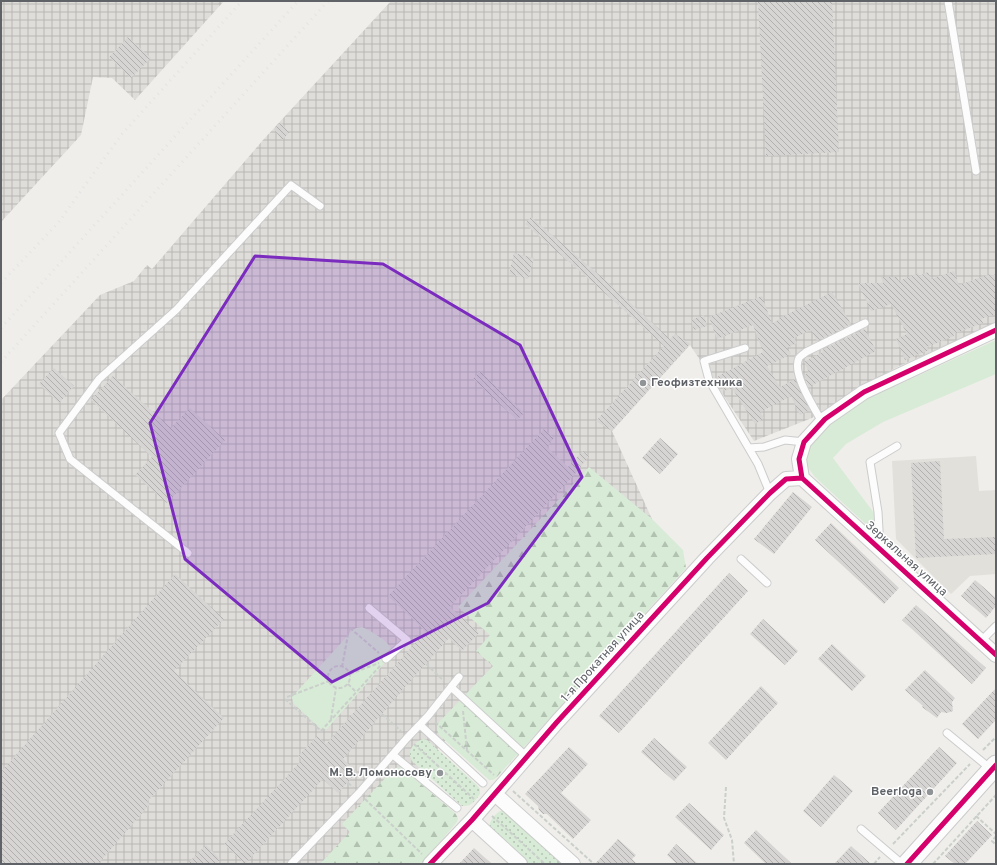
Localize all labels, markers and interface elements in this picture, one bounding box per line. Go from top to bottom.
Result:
place label: Геофизтехника [651,375,743,391]
marker: Геофизтехника [638,378,648,388]
street label: Зеркальная улица [861,518,951,600]
street label: 1-я Прокатная улица [558,608,648,706]
place label: М. В. Ломоносову [329,765,432,781]
marker: М. В. Ломоносову [435,768,445,778]
place label: Beerloga [871,784,922,800]
marker: Beerloga [925,787,935,797]

